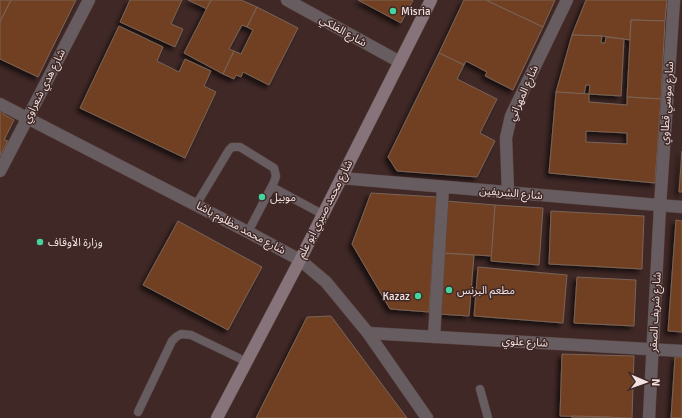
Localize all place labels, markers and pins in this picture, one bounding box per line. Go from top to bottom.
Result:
place label: Misria [401,5,431,18]
marker: Misria [388,6,398,16]
place label: موبيل [270,191,296,204]
marker: موبيل [257,192,267,202]
place label: وزارة الأوقاف [48,236,103,249]
marker: وزارة الأوقاف [35,237,45,247]
place label: مطعم البرنس [457,284,515,299]
marker: مطعم البرنس [444,285,454,295]
place label: Kazaz [382,290,410,303]
marker: Kazaz [413,291,423,301]

